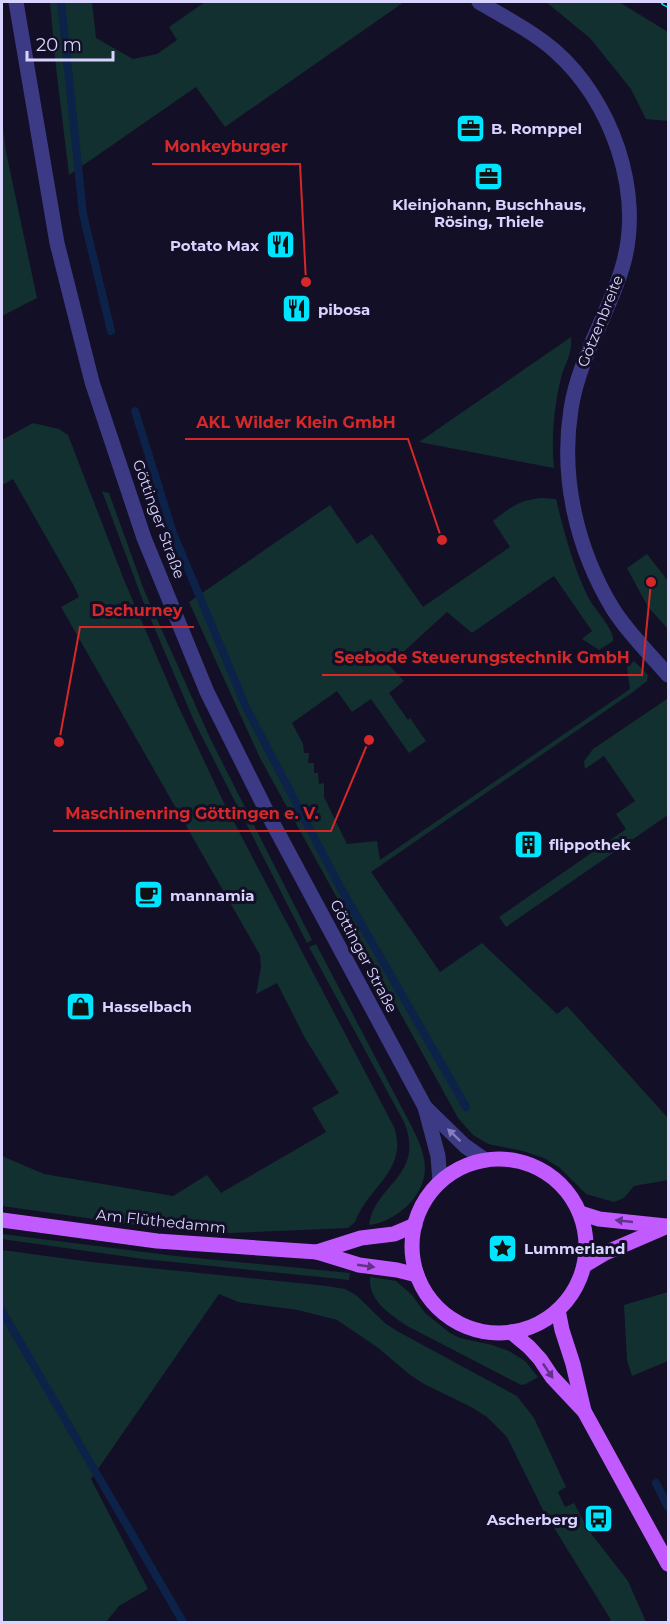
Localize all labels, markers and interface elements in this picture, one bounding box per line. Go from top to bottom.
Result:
scale bar [27,24,112,62]
text: 20 m [36,34,82,56]
office icon: B. Romppel [454,112,486,144]
place label: B. Romppel [491,119,582,138]
callout: Monkeyburger [152,130,300,164]
text: Monkeyburger [164,137,288,156]
office icon: Kleinjohann, Buschhaus, Rösing, Thiele [473,161,505,193]
place label: Kleinjohann, Buschhaus, Rösing, Thiele [392,195,586,231]
restaurant icon: Potato Max [264,229,296,261]
place label: Potato Max [170,236,259,255]
street label: Götzenbreite [573,272,627,370]
restaurant icon: pibosa [281,293,313,325]
place label: pibosa [318,300,370,319]
callout: AKL Wilder Klein GmbH [185,405,408,439]
text: AKL Wilder Klein GmbH [195,413,396,432]
street label: Göttinger Straße [129,457,189,581]
callout: Dschurney [80,593,194,627]
text: Dschurney [92,601,183,620]
callout: Seebode Steuerungstechnik GmbH [322,641,642,675]
text: Seebode Steuerungstechnik GmbH [334,648,630,667]
callout: Maschinenring Göttingen e. V. [53,797,331,831]
text: Maschinenring Göttingen e. V. [65,804,319,823]
building icon: flippothek [512,828,544,860]
place label: flippothek [549,835,631,854]
cafe icon: mannamia [133,879,165,911]
place label: mannamia [170,886,254,905]
street label: Göttinger Straße [326,896,402,1016]
shop icon: Hasselbach [65,990,97,1022]
place label: Hasselbach [102,997,192,1016]
one-way arrow [446,1128,461,1142]
street label: Am Flüthedamm [95,1205,227,1237]
one-way arrow [614,1217,633,1226]
place icon: Lummerland [487,1232,519,1264]
place label: Lummerland [524,1239,625,1258]
one-way arrow [357,1261,376,1270]
one-way arrow [542,1362,554,1378]
bus stop icon: Ascherberg [583,1503,615,1535]
place label: Ascherberg [486,1510,578,1529]

